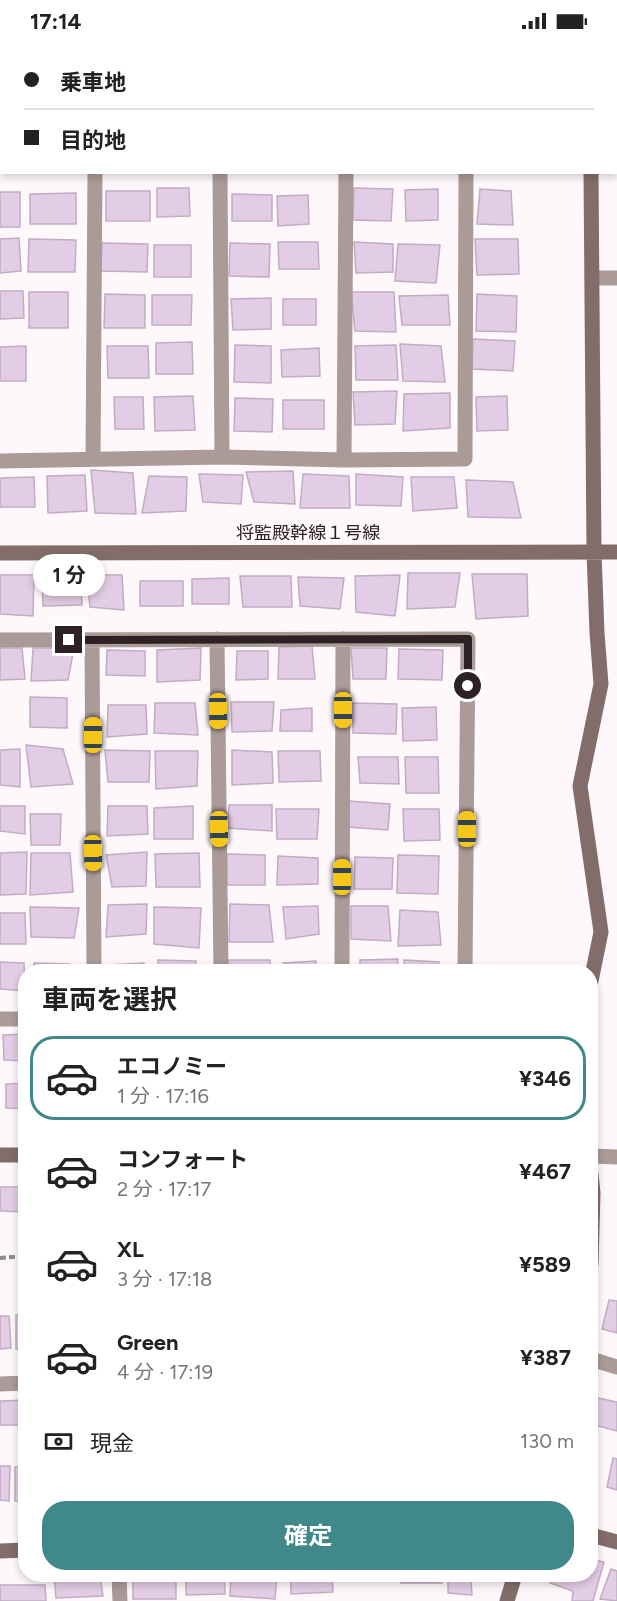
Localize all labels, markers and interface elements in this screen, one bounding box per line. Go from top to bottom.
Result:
text: 17:14 [30,8,81,35]
text: 乗車地 [60,69,126,96]
text: 目的地 [60,127,126,154]
street label: 将監殿幹線１号線 [236,522,380,544]
callout: 1 分 [33,553,105,595]
text: 1 分 [52,563,86,587]
route end [55,626,82,653]
route start [454,672,481,699]
car [334,692,352,728]
car [209,693,227,729]
car [84,717,102,753]
car [210,811,228,847]
car [458,811,476,847]
car [84,835,102,871]
car [333,859,351,895]
text: 車両を選択 [42,983,177,1016]
icon: car [45,1051,99,1105]
text: エコノミー [117,1053,227,1080]
text: ¥346 [519,1065,571,1092]
text: 1 分 · 17:16 [117,1084,209,1108]
icon: car [45,1144,99,1198]
text: コンフォート [117,1146,248,1173]
text: ¥467 [519,1158,571,1185]
text: 2 分 · 17:17 [117,1177,211,1201]
text: XL [117,1236,144,1263]
icon: car [45,1237,99,1291]
text: ¥589 [519,1251,571,1278]
text: 3 分 · 17:18 [117,1267,212,1291]
text: Green [117,1329,179,1356]
icon: car [45,1330,99,1384]
text: ¥387 [520,1344,571,1371]
text: 4 分 · 17:19 [117,1360,213,1384]
icon: cash [42,1425,75,1458]
text: 130 m [520,1429,574,1453]
text: 現金 [90,1430,134,1457]
button: 確定 [42,1501,574,1570]

